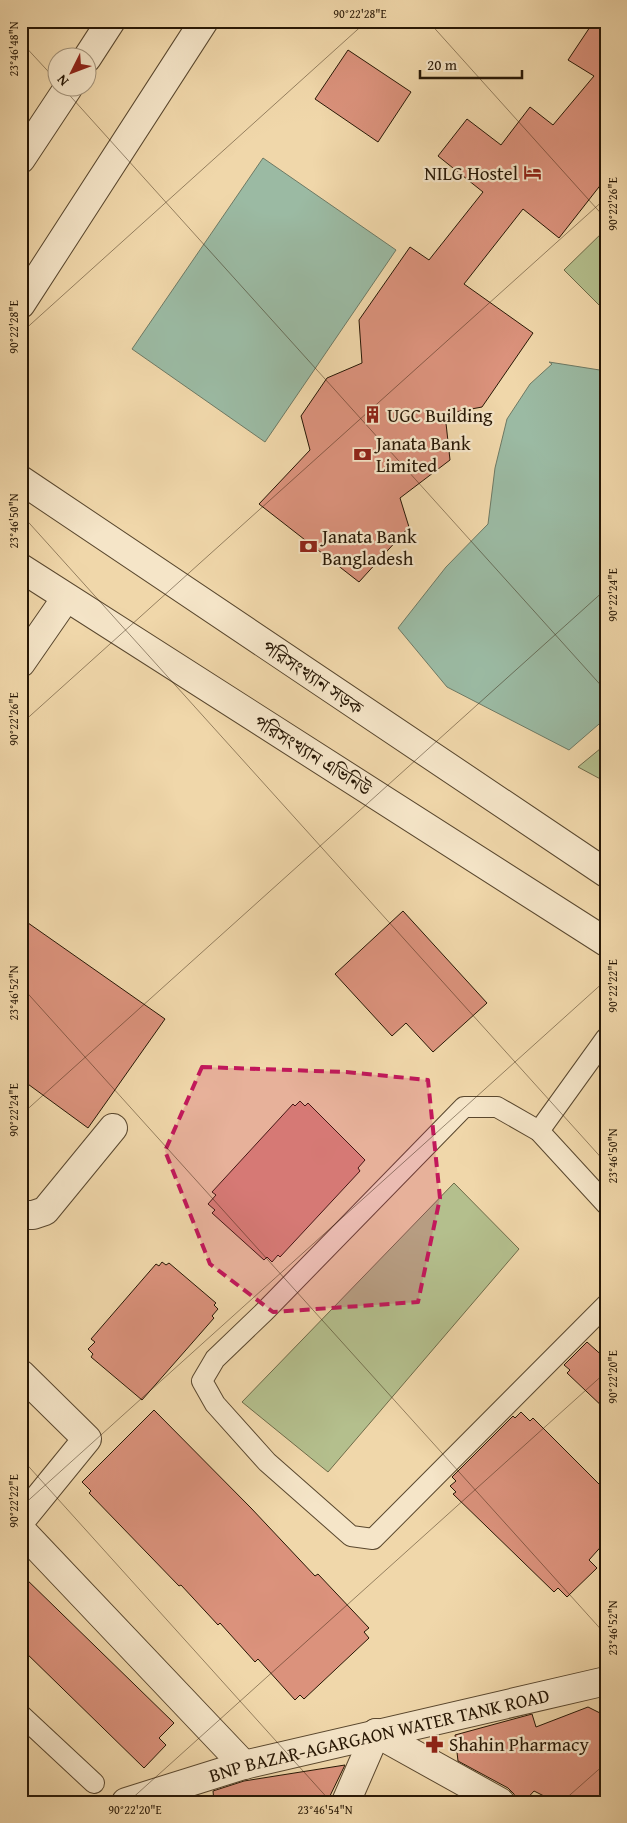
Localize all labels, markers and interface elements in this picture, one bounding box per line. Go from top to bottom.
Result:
text: 90°22'28"E [333,5,387,22]
text: 23°46'48"N [5,21,22,77]
north arrow [48,48,98,98]
scale bar [420,48,522,80]
text: 20 m [427,54,458,75]
text: N [51,70,73,91]
place label: NILG Hostel [424,159,518,187]
hotel icon: NILG Hostel [522,163,542,183]
text: 90°22'26"E [604,177,621,231]
text: 90°22'28"E [5,300,22,354]
place label: UGC Building [387,401,493,429]
building icon: UGC Building [363,405,383,425]
place label: Janata Bank Limited [374,429,471,479]
bank icon: Janata Bank Limited [352,444,372,464]
text: 23°46'50"N [5,493,22,549]
place label: Janata Bank Bangladesh [320,522,417,572]
bank icon: Janata Bank Bangladesh [298,537,318,557]
text: 90°22'24"E [604,568,621,622]
street label: পরিসংখ্যান সড়ক [257,633,370,722]
text: 90°22'26"E [5,692,22,746]
street label: পরিসংখ্যান এভিনিউ [249,708,378,803]
text: 90°22'22"E [604,959,621,1013]
text: 23°46'52"N [5,965,22,1021]
text: 90°22'24"E [5,1083,22,1137]
text: 23°46'50"N [604,1128,621,1184]
text: 90°22'20"E [604,1350,621,1404]
text: 90°22'22"E [5,1474,22,1528]
text: 23°46'52"N [604,1600,621,1656]
street label: BNP BAZAR-AGARGAON WATER TANK ROAD [205,1681,552,1789]
place label: Shahin Pharmacy [449,1730,589,1758]
pharmacy icon: Shahin Pharmacy [425,1734,445,1754]
text: 90°22'20"E [108,1801,162,1818]
text: 23°46'54"N [297,1801,353,1818]

